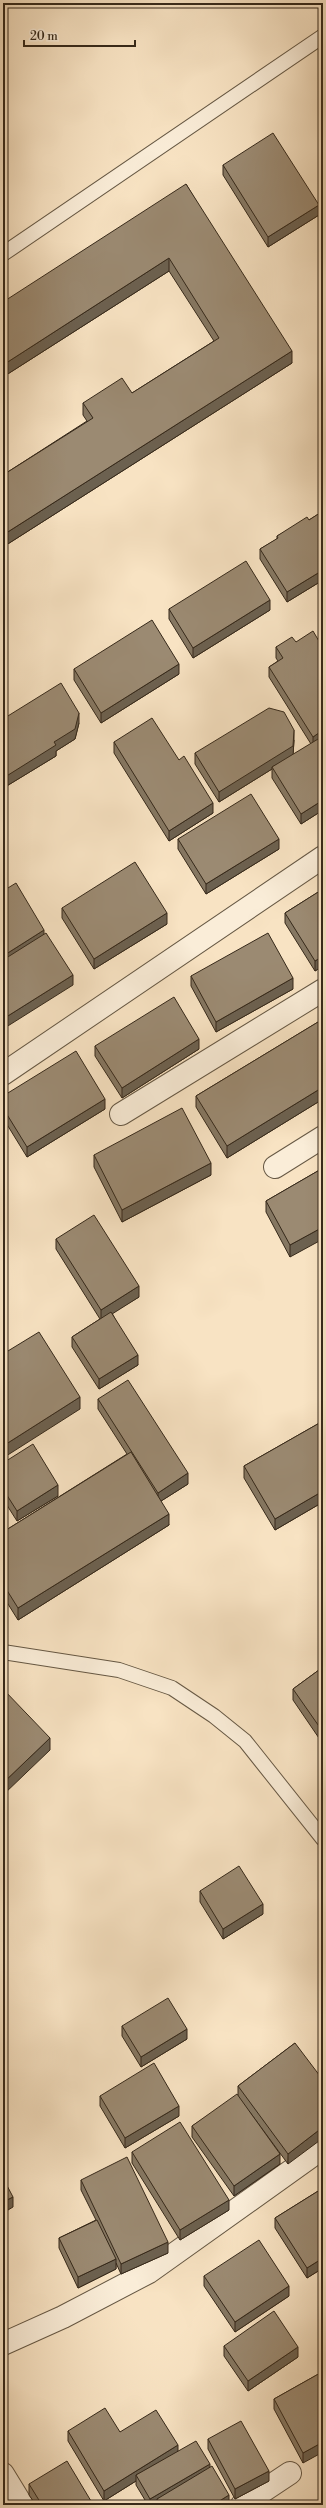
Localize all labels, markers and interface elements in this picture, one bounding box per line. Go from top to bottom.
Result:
scale bar [24,22,135,48]
text: 20 m [30,29,58,44]

